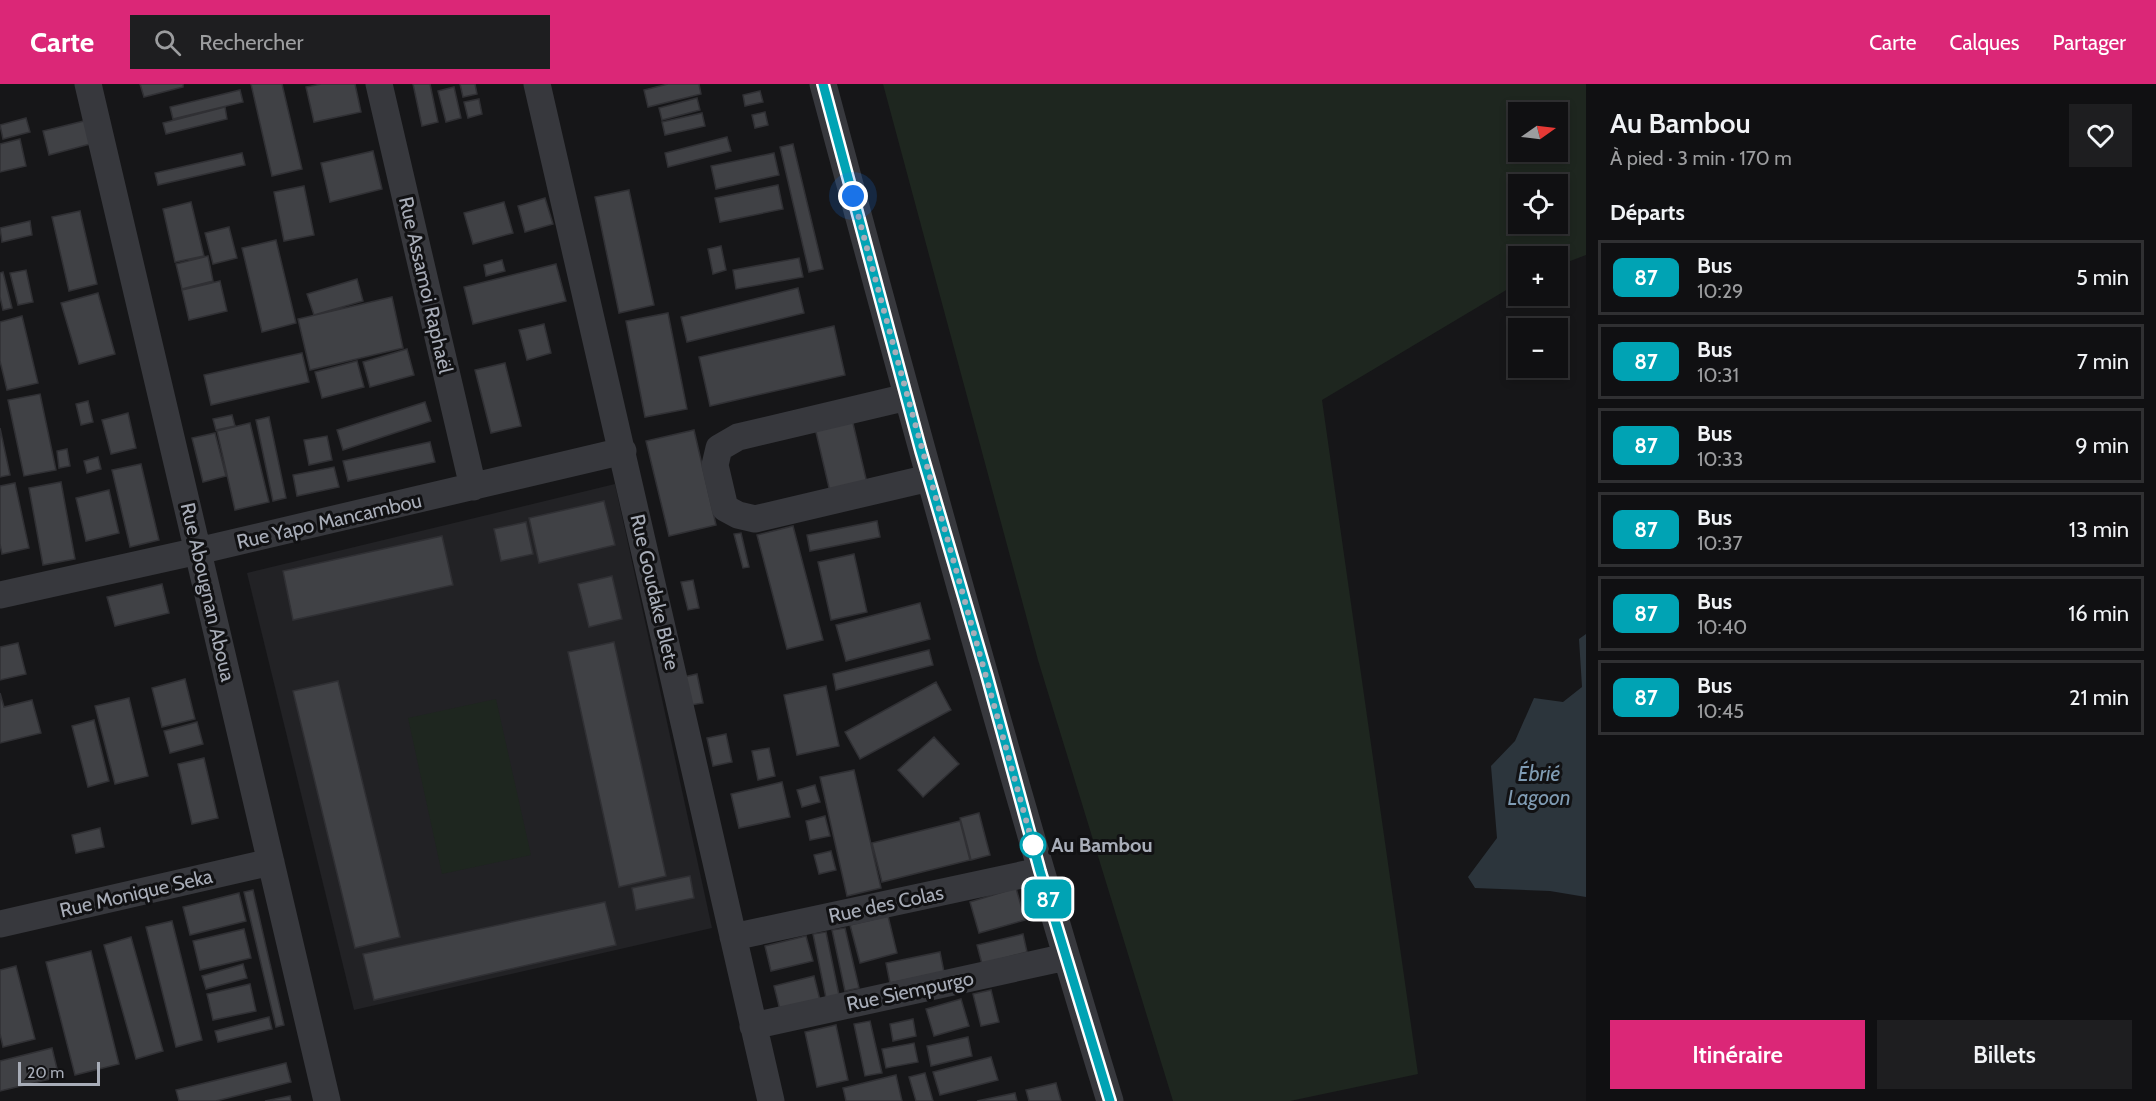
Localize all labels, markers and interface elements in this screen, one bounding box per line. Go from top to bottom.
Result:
search box [130,15,550,69]
text: Carte [30,25,94,59]
icon: search [151,26,184,59]
text: Rechercher [199,29,303,56]
text: Carte [1869,30,1917,55]
text: Calques [1950,30,2020,55]
text: Partager [2053,30,2126,55]
north arrow [1508,102,1568,162]
map controls [1508,102,1568,378]
button: heart [2069,104,2132,167]
text: Au Bambou [1610,106,1751,140]
text: À pied · 3 min · 170 m [1610,146,1792,170]
button: locate [1508,174,1568,234]
your location [838,181,868,211]
street label: Rue Assamoi Raphaël [394,194,458,376]
text: Départs [1610,199,1685,226]
button: + [1508,246,1568,306]
text: Bus [1697,252,1732,279]
text: 5 min [2076,264,2129,291]
text: 87 [1634,265,1658,290]
text: 10:29 [1697,279,1743,303]
button: − [1508,318,1568,378]
text: Bus [1697,336,1732,363]
text: 7 min [2077,348,2129,375]
text: 87 [1634,349,1658,374]
text: 10:31 [1697,363,1739,387]
text: Bus [1697,420,1732,447]
text: 9 min [2075,432,2129,459]
text: 87 [1634,433,1658,458]
text: 10:33 [1697,447,1743,471]
street label: Rue Yapo Mancambou [234,488,424,554]
street label: Rue Abougnan Aboua [176,500,240,684]
text: Bus [1697,504,1732,531]
street label: Rue Goudake Blete [625,512,685,672]
text: 13 min [2069,516,2129,543]
text: 87 [1634,517,1658,542]
text: 10:37 [1697,531,1743,555]
text: Bus [1697,588,1732,615]
text: 16 min [2068,600,2129,627]
text: 87 [1634,601,1658,626]
text: 10:40 [1697,615,1747,639]
text: Bus [1697,672,1732,699]
text: 21 min [2069,684,2129,711]
text: 87 [1634,685,1658,710]
text: 10:45 [1697,699,1744,723]
water label: Ébrié Lagoon [1507,760,1571,810]
marker: Au Bambou [1020,832,1046,858]
place label: Au Bambou [1051,833,1152,857]
street label: Rue Monique Seka [57,864,215,922]
street label: Rue des Colas [826,880,946,928]
line badge: 87 [1021,880,1075,918]
text: 87 [1036,887,1060,912]
street label: Rue Siempurgo [844,966,976,1016]
button: Itinéraire [1610,1020,1865,1089]
button: Billets [1877,1020,2132,1089]
scale bar [18,1059,100,1086]
text: 20 m [27,1063,64,1082]

